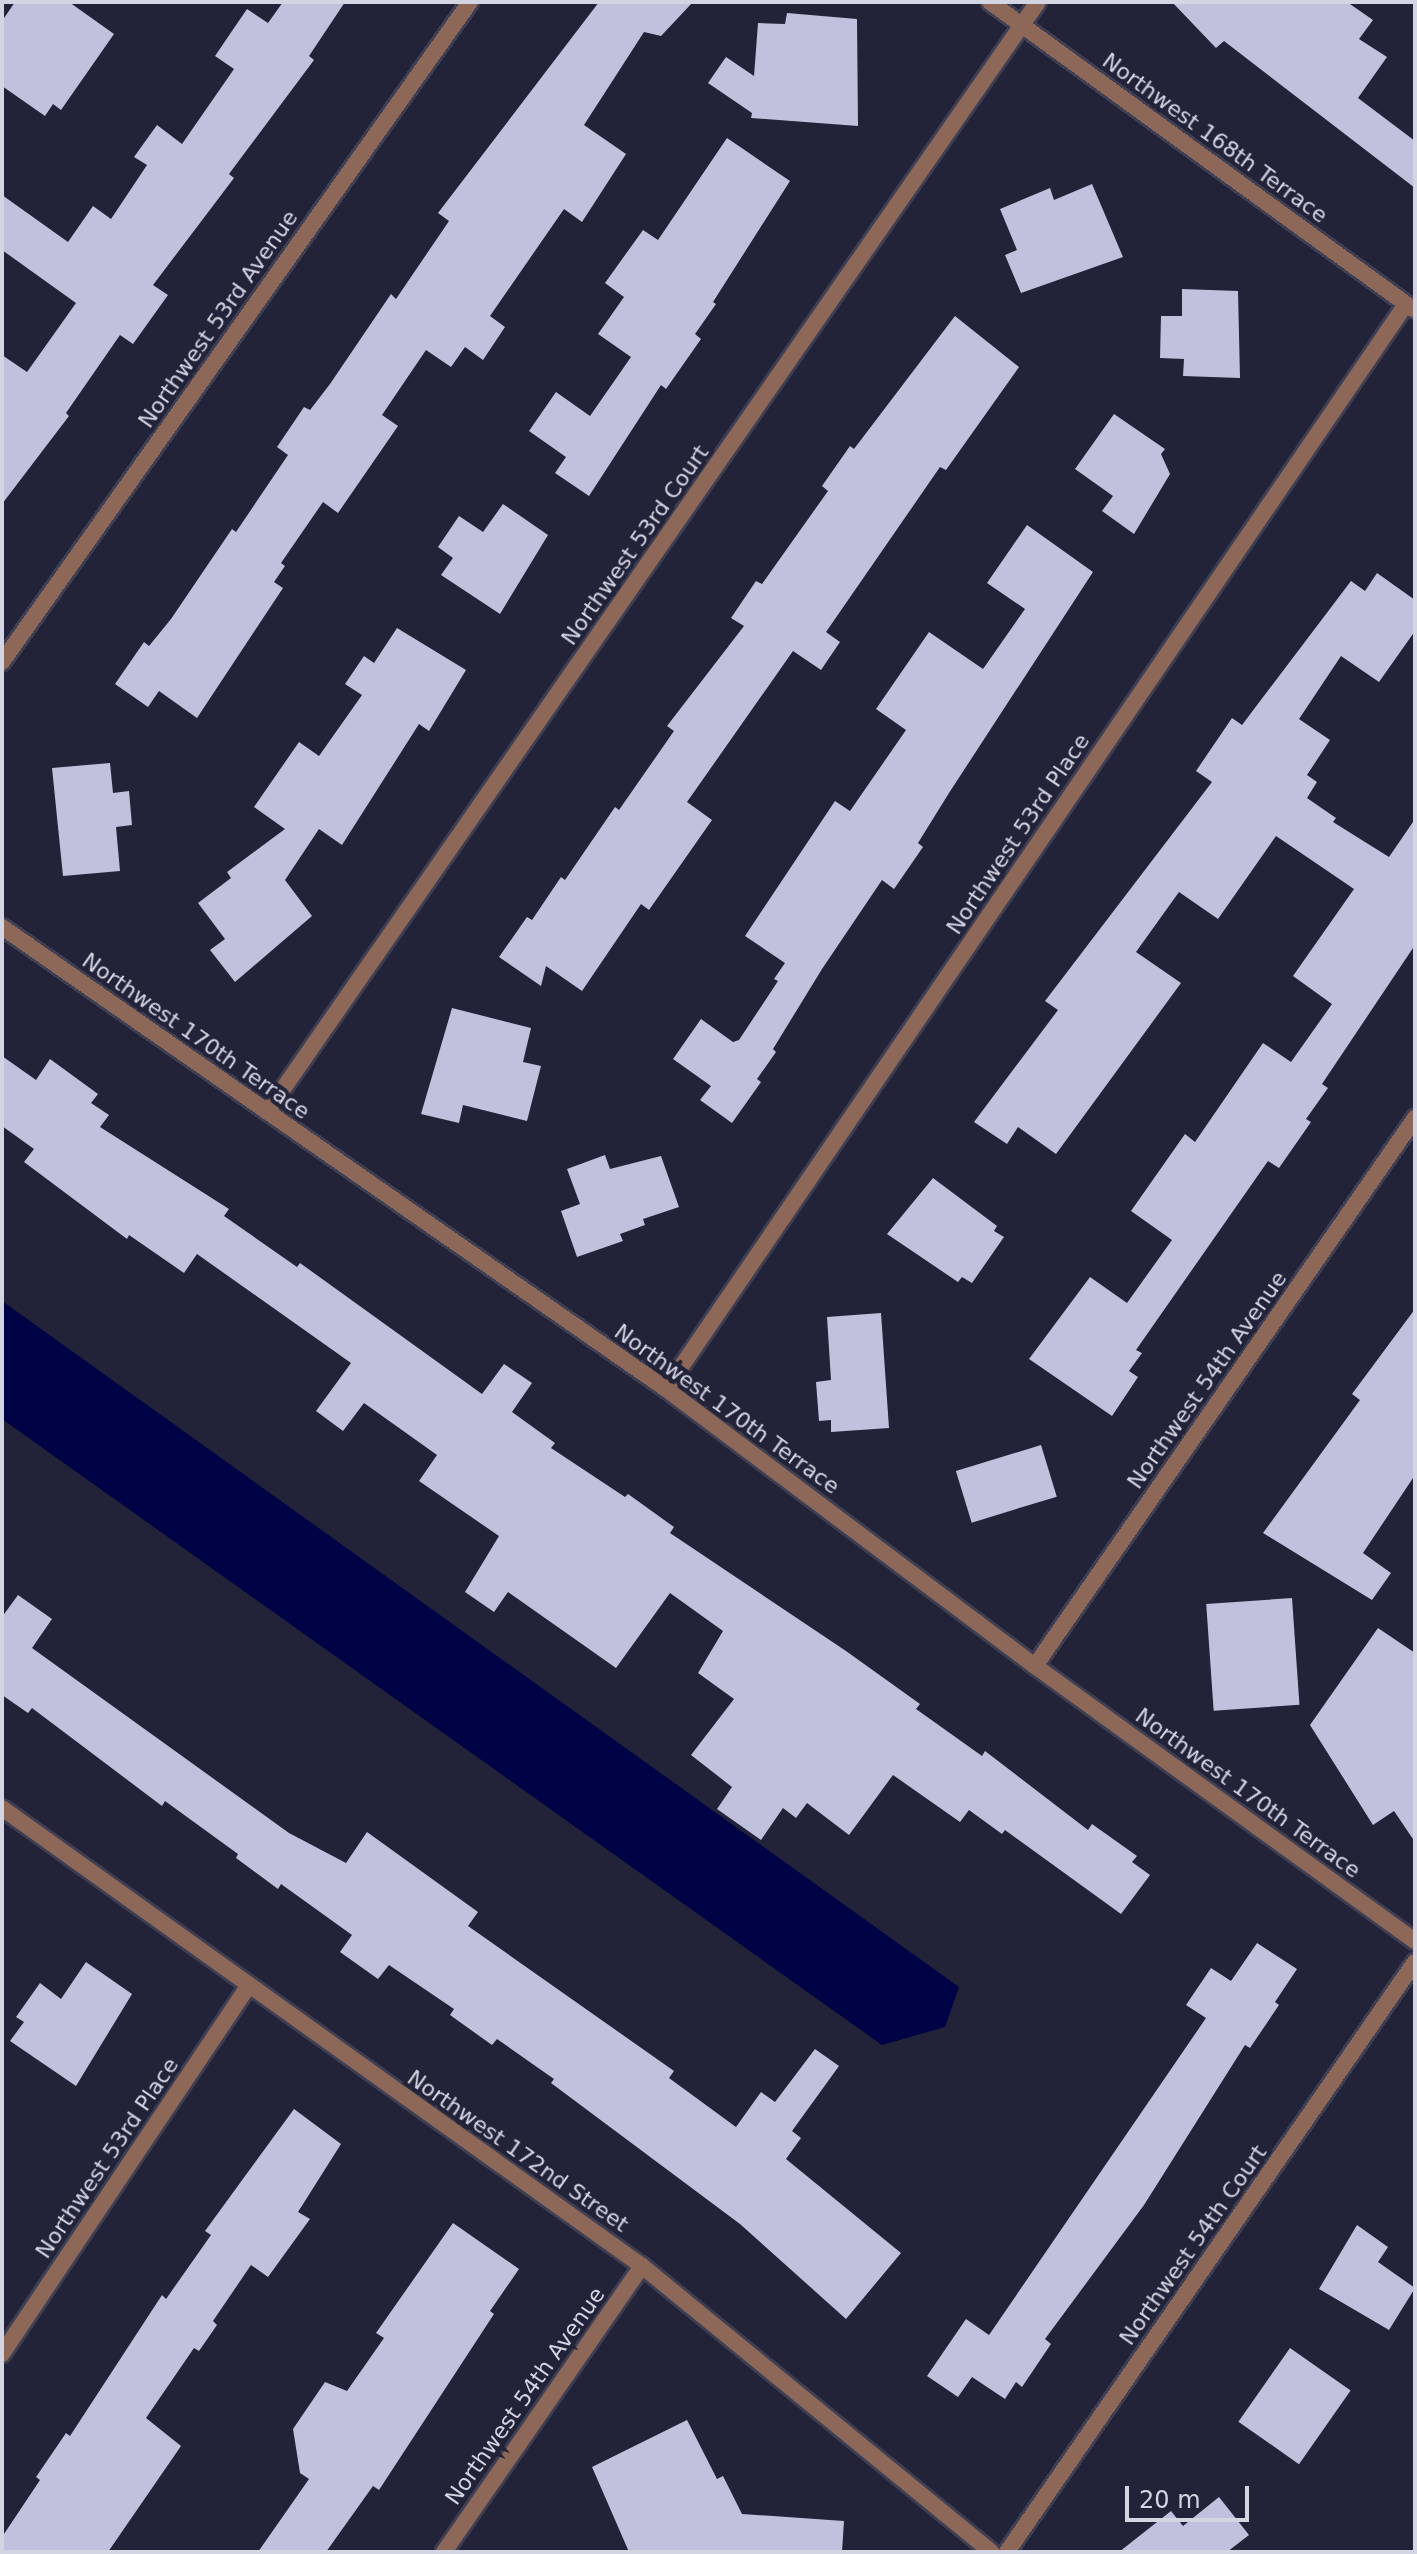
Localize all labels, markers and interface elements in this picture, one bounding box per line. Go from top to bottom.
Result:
street label: Northwest 168th Terrace [1097,47,1333,229]
street label: Northwest 53rd Avenue [133,205,303,433]
street label: Northwest 53rd Court [556,440,714,650]
street label: Northwest 53rd Place [941,729,1095,939]
street label: Northwest 170th Terrace [77,947,315,1125]
street label: Northwest 54th Avenue [1122,1266,1292,1494]
street label: Northwest 170th Terrace [609,1318,845,1500]
street label: Northwest 170th Terrace [1130,1702,1366,1884]
street label: Northwest 53rd Place [30,2053,184,2263]
street label: Northwest 172nd Street [402,2065,634,2237]
street label: Northwest 54th Court [1114,2140,1272,2350]
street label: Northwest 54th Avenue [440,2282,610,2510]
scale bar [1129,2470,1253,2520]
text: 20 m [1139,2486,1201,2514]

